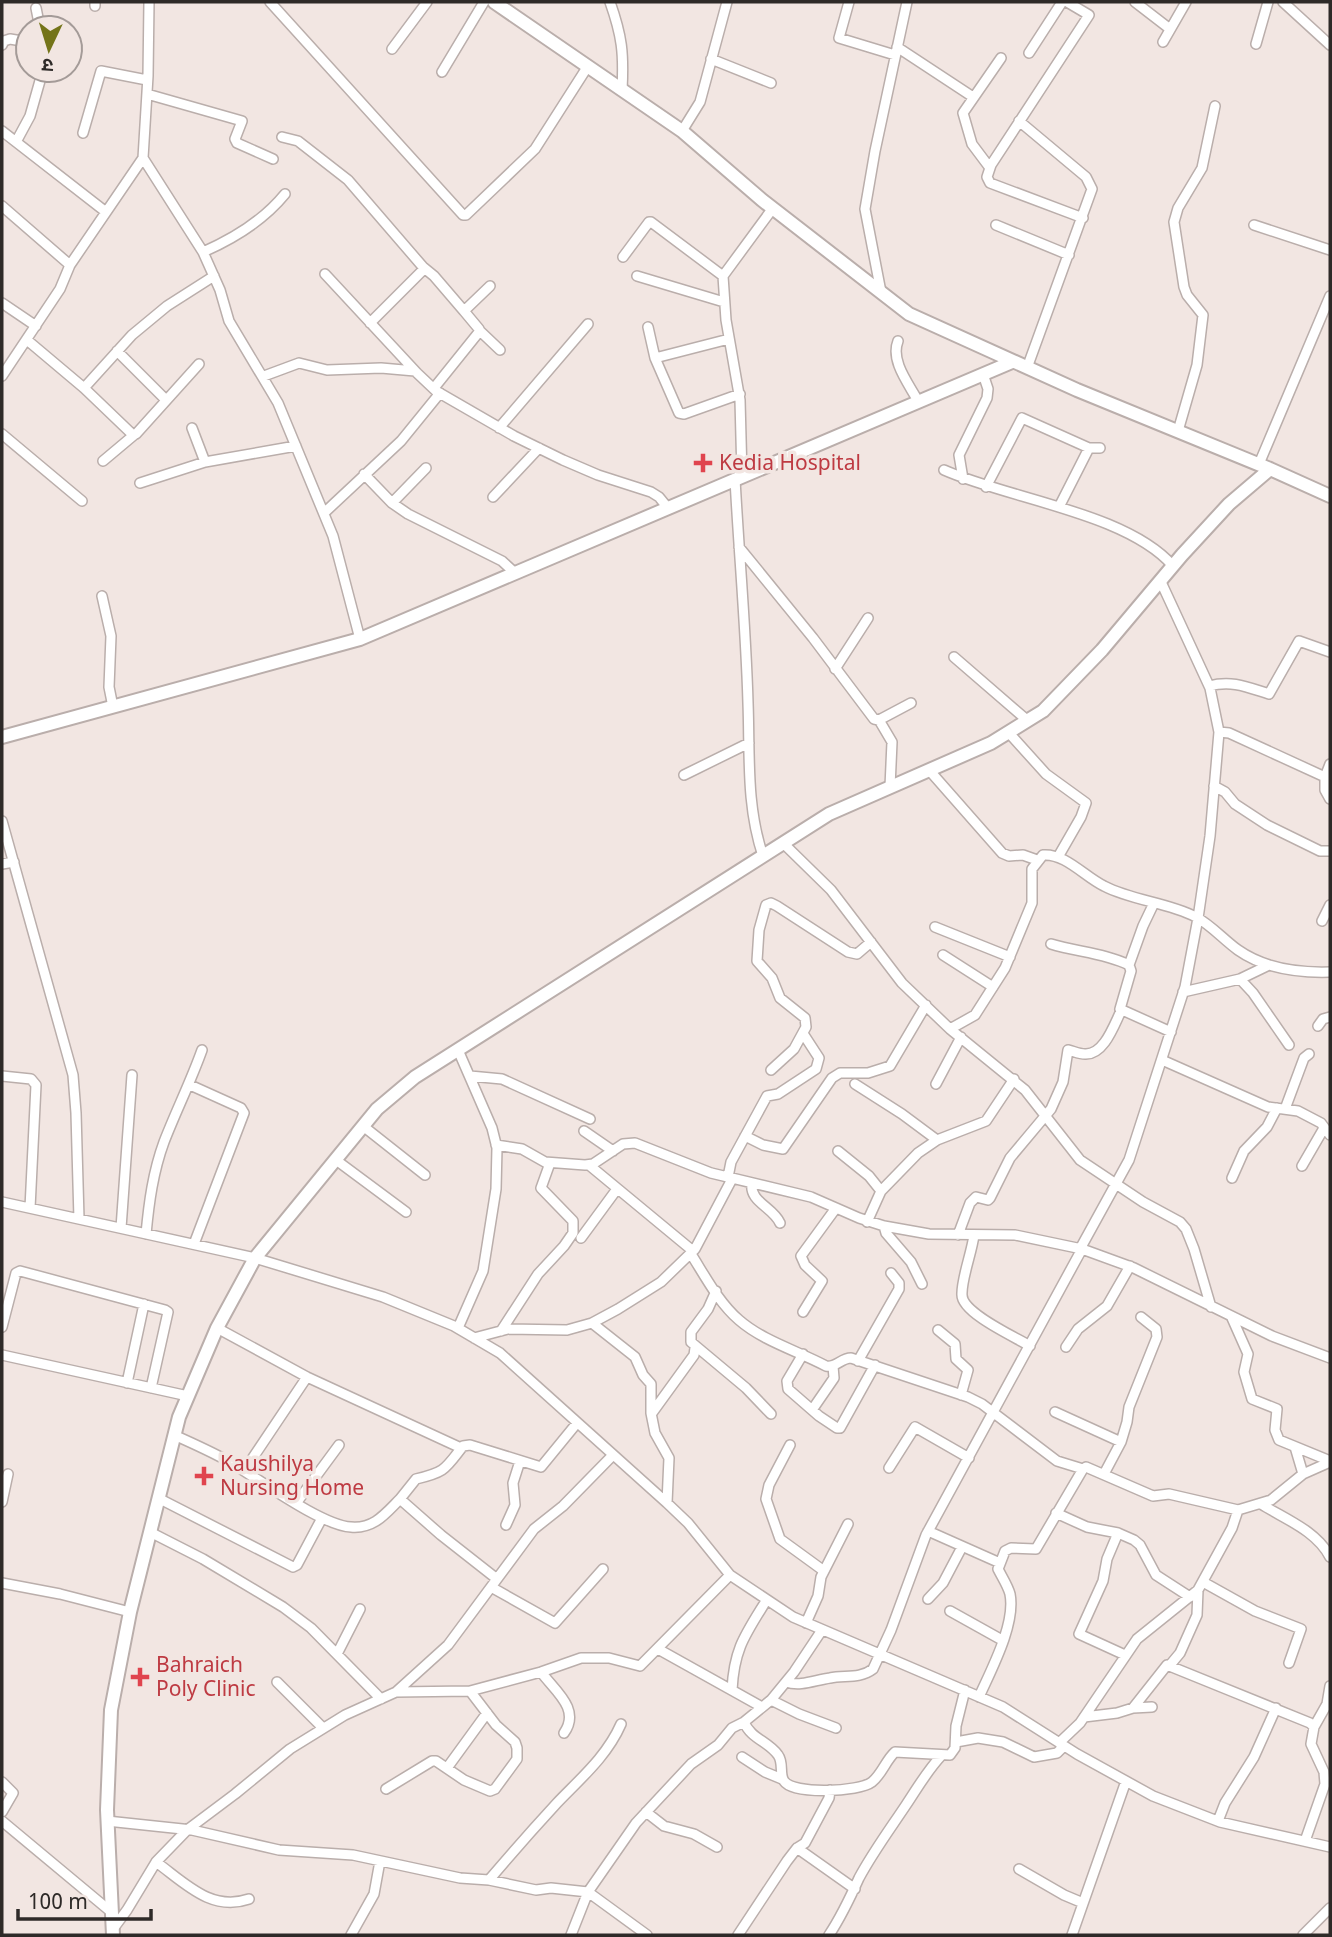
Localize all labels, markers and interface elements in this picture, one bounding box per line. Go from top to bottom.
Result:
north arrow [14,14,84,84]
text: उ [41,51,54,76]
place label: Kedia Hospital [719,451,861,479]
marker: Kedia Hospital [693,453,713,473]
place label: Kaushilya Nursing Home [220,1452,364,1504]
marker: Kaushilya Nursing Home [194,1466,214,1486]
place label: Bahraich Poly Clinic [156,1653,256,1705]
marker: Bahraich Poly Clinic [130,1667,150,1687]
scale bar [18,1878,150,1922]
text: 100 m [28,1890,88,1918]

